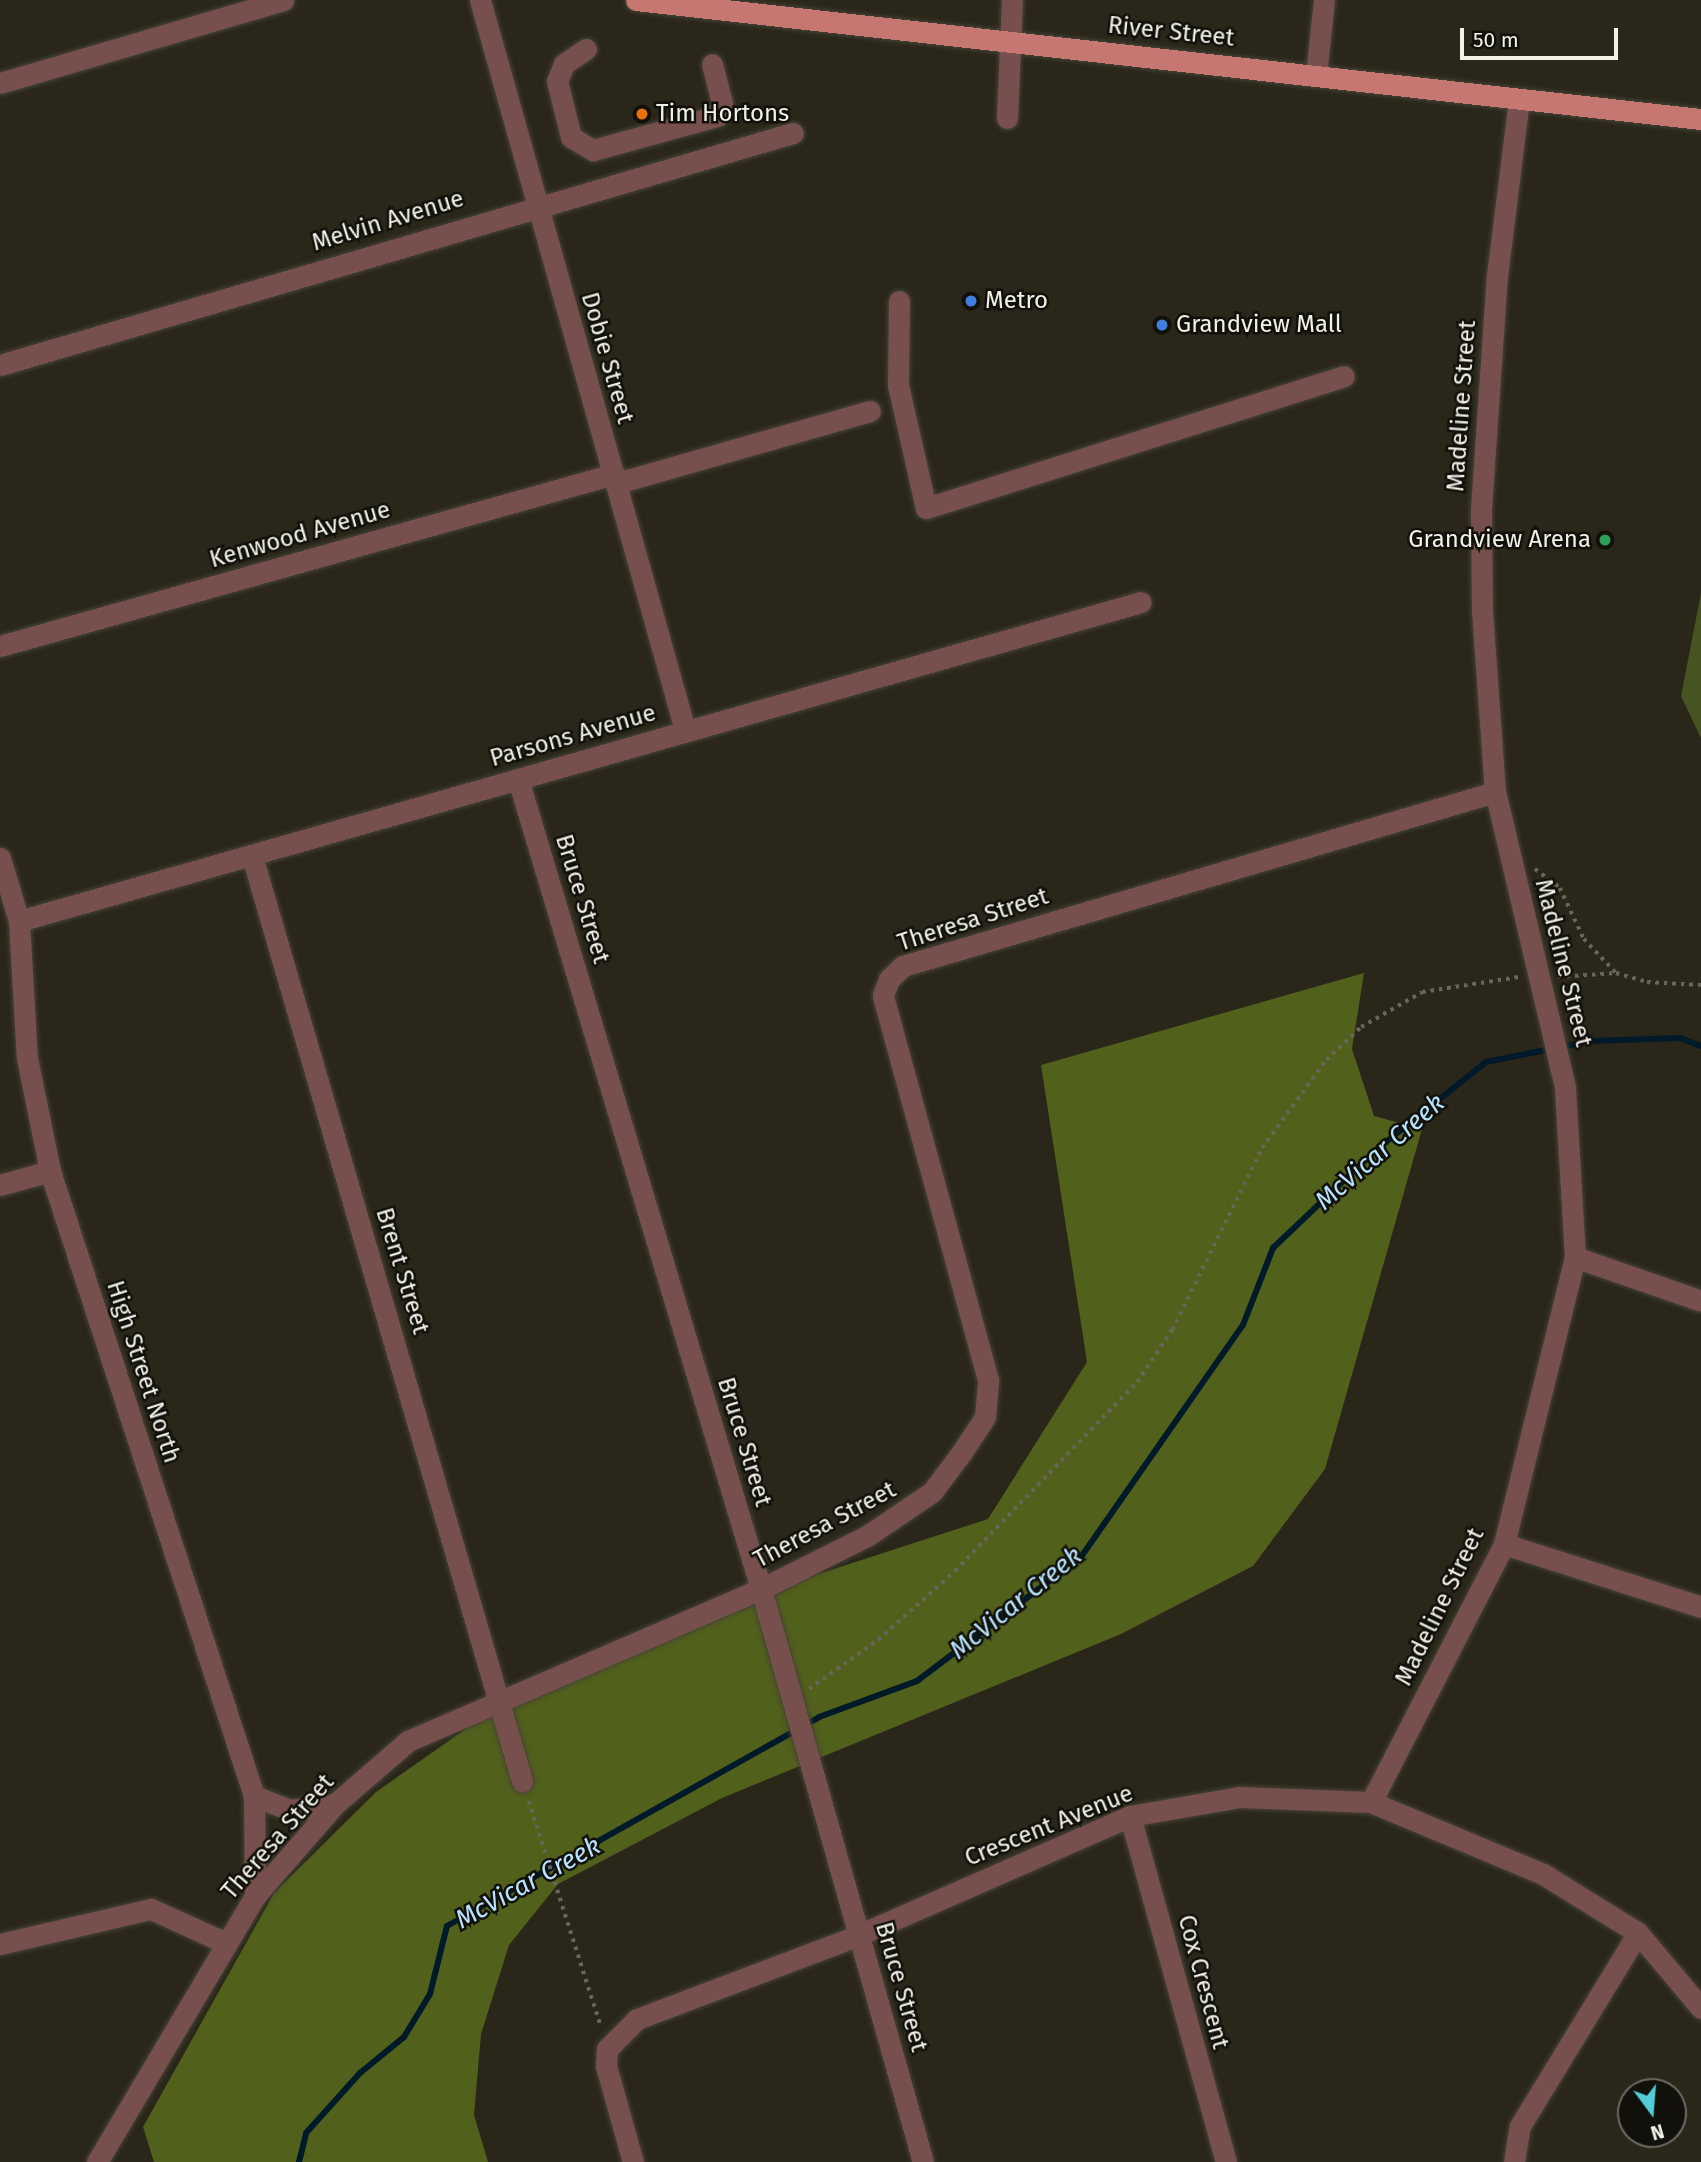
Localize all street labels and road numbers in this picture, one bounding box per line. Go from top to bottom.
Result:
street label: River Street [1106,11,1236,53]
street label: Melvin Avenue [309,184,467,258]
street label: Dobie Street [575,289,639,427]
street label: Madeline Street [1442,319,1482,493]
street label: Kenwood Avenue [206,495,394,575]
street label: Parsons Avenue [487,699,659,773]
street label: Bruce Street [549,831,615,967]
street label: Madeline Street [1528,876,1598,1050]
street label: Theresa Street [894,882,1052,958]
street label: Brent Street [369,1204,435,1338]
street label: High Street North [100,1277,186,1467]
street label: Bruce Street [711,1374,777,1510]
street label: Theresa Street [749,1476,901,1574]
street label: Madeline Street [1389,1524,1491,1690]
street label: Theresa Street [216,1768,340,1906]
street label: Crescent Avenue [961,1779,1137,1873]
street label: Cox Crescent [1171,1912,1235,2052]
street label: Bruce Street [869,1919,933,2055]

